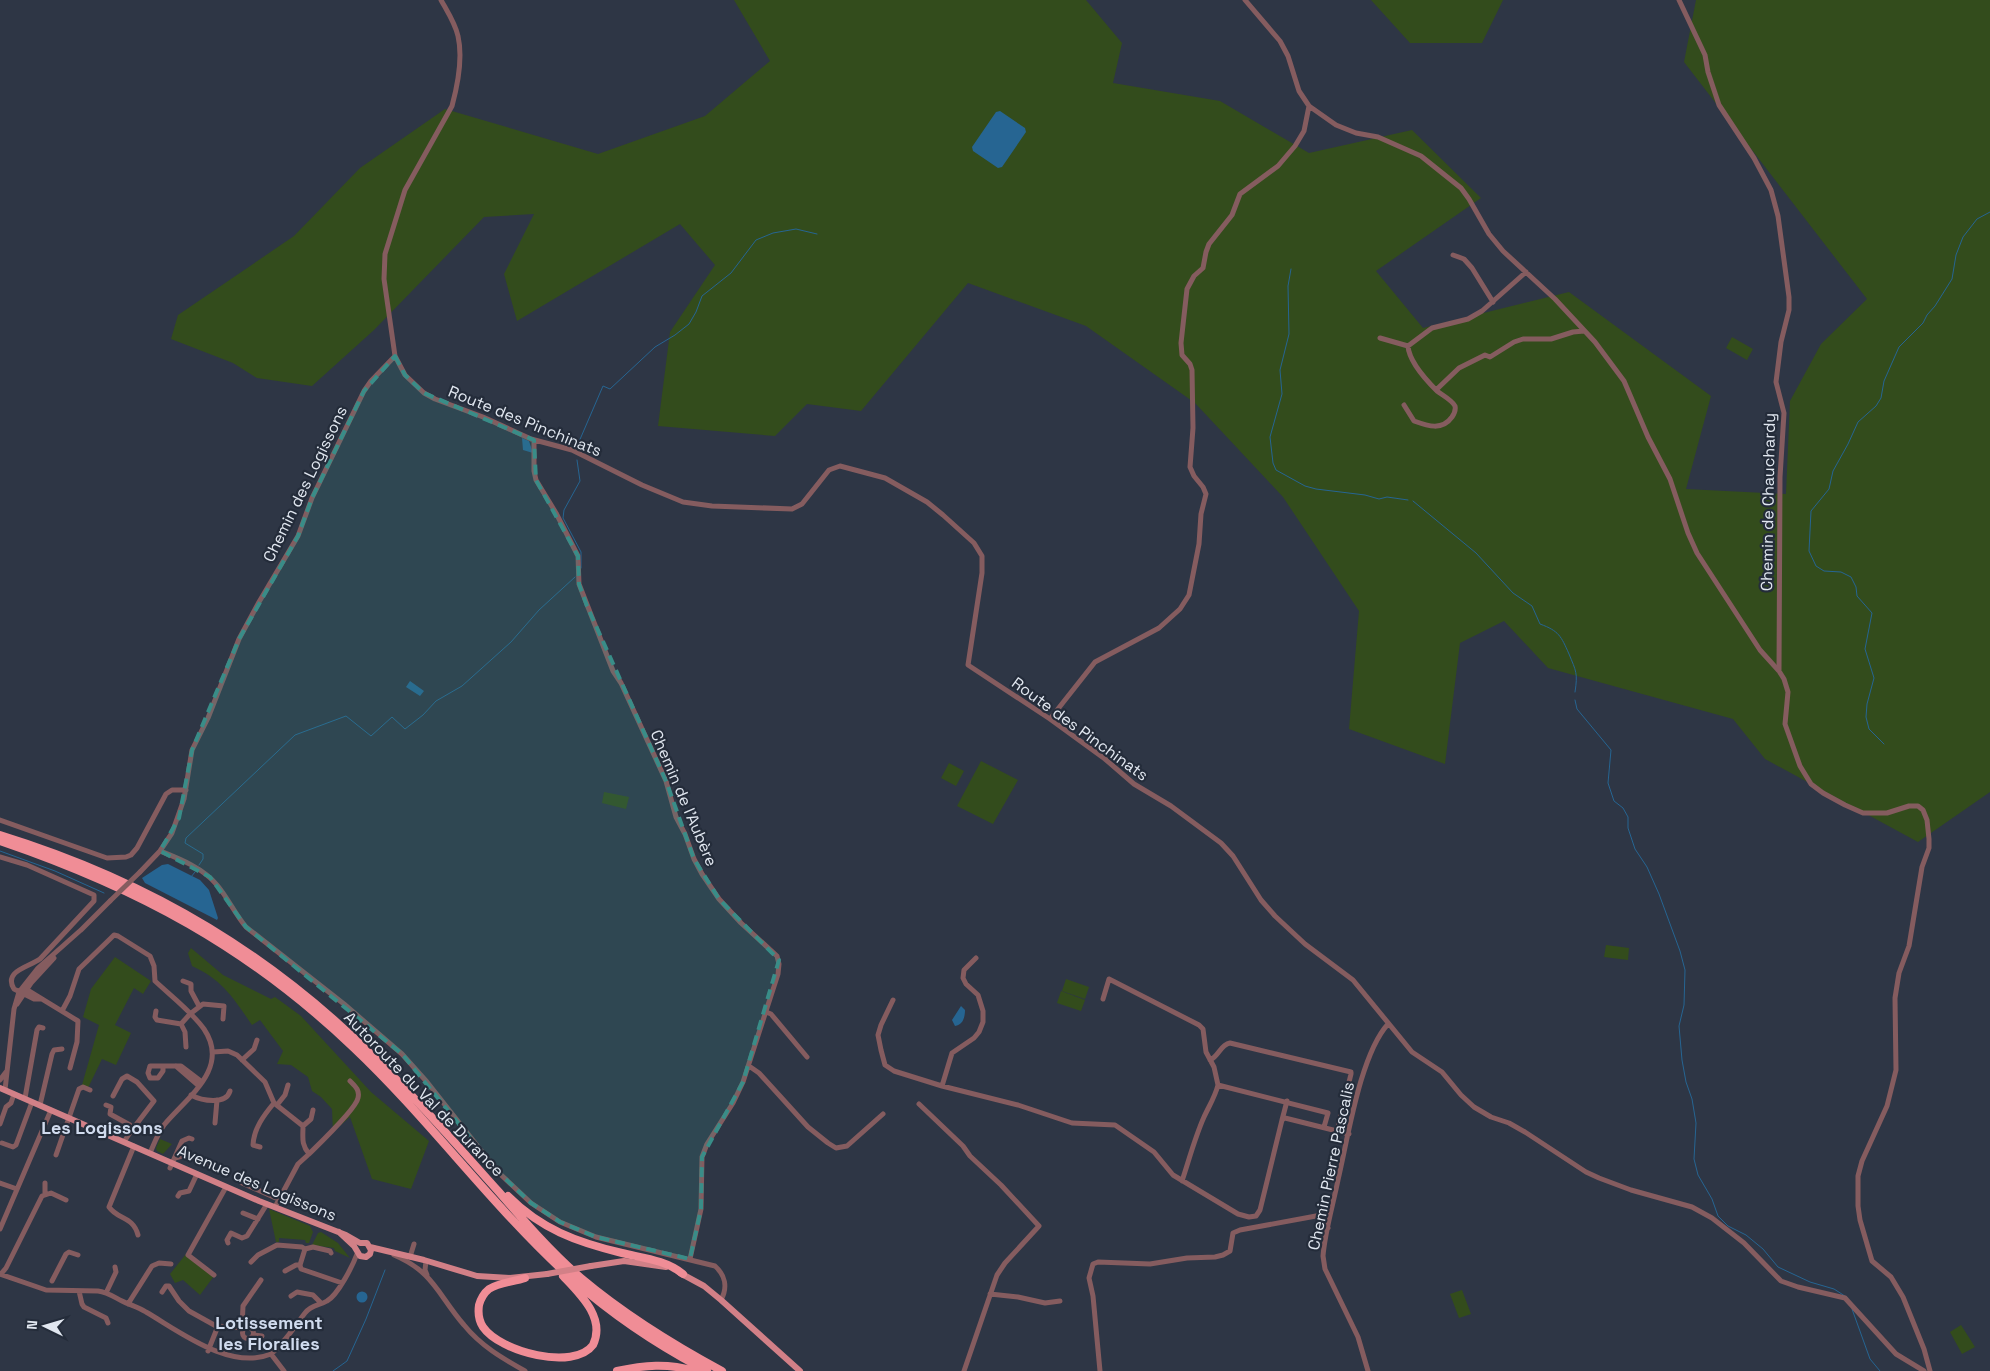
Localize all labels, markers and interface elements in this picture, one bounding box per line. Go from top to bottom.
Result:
street label: Route des Pinchinats [445,381,605,461]
street label: Chemin des Logissons [258,402,352,566]
street label: Chemin de Chauchardy [1756,413,1780,591]
street label: Route des Pinchinats [1008,672,1152,786]
street label: Chemin de l'Aubère [646,726,722,870]
street label: Autoroute du Val de Durance [339,1007,509,1181]
street label: Chemin Pierre Pascalis [1303,1080,1359,1252]
district label: Les Logissons [41,1116,163,1139]
street label: Avenue des Logissons [174,1140,340,1226]
north arrow [20,1301,70,1351]
district label: Lotissement les Floralies [215,1311,323,1355]
text: N [23,1319,41,1330]

